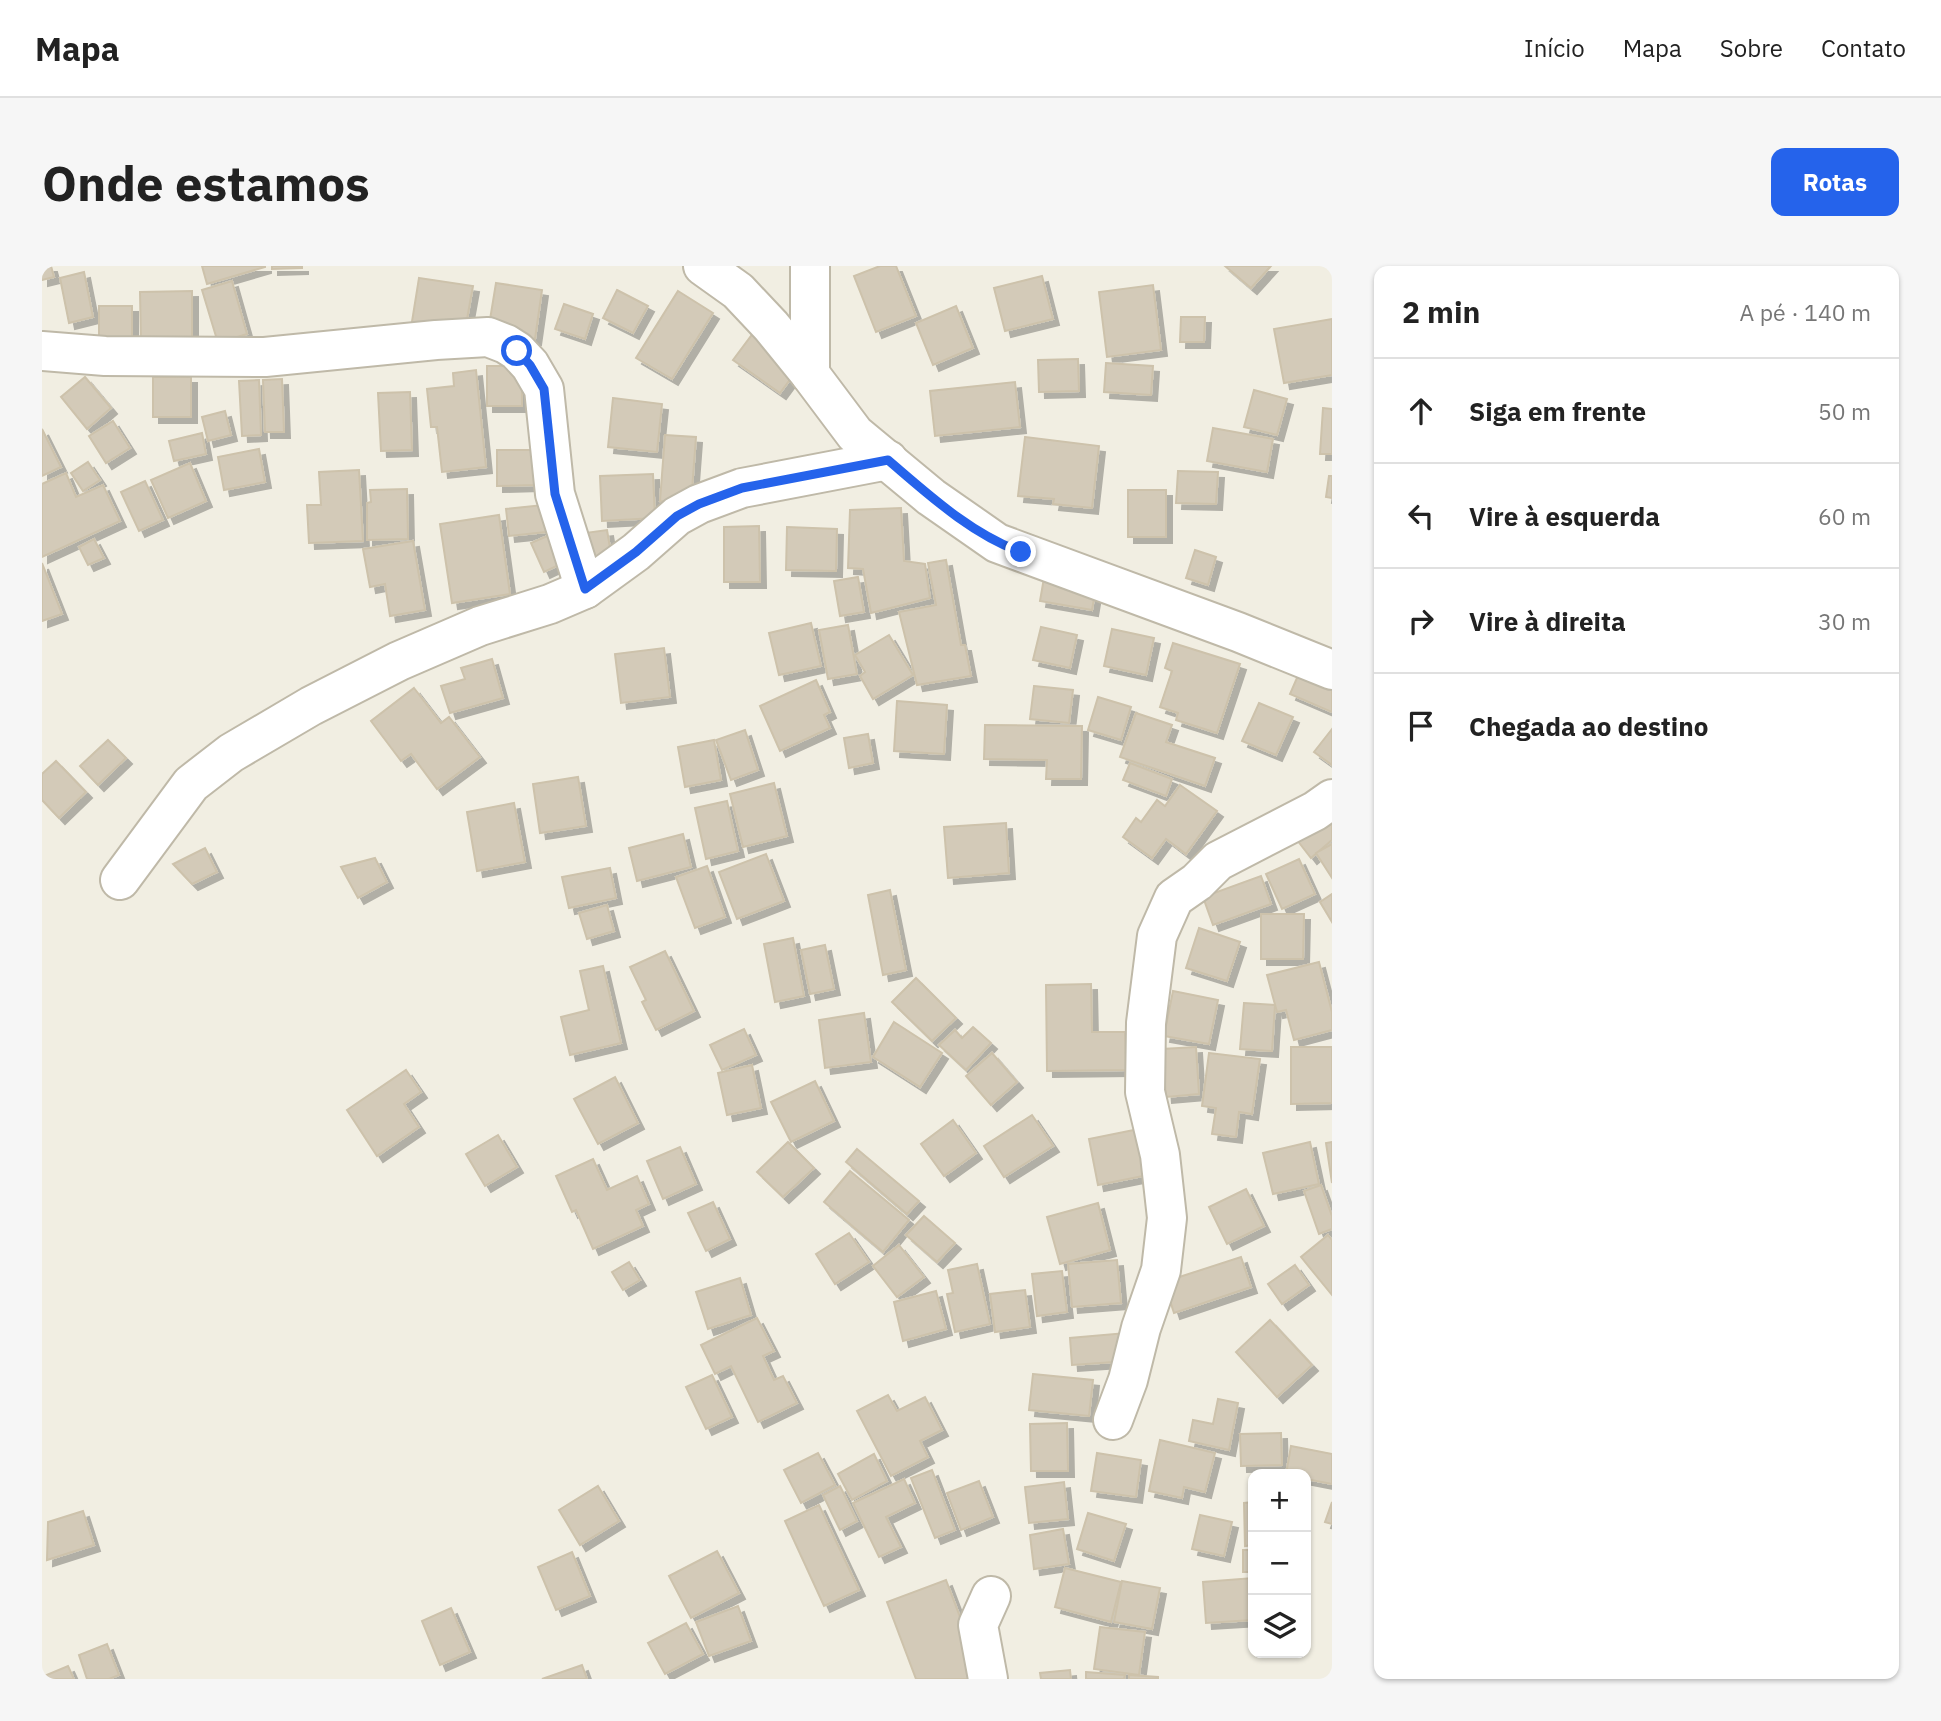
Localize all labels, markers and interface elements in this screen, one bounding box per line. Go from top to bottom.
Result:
text: Mapa [35,27,120,70]
text: Início [1524,32,1585,64]
text: Mapa [1623,32,1682,64]
text: Sobre [1720,32,1783,64]
text: Contato [1821,32,1906,64]
button: Rotas [1771,148,1899,216]
text: Onde estamos [42,151,370,214]
text: 2 min [1402,292,1480,331]
text: A pé · 140 m [1740,297,1871,327]
route start [501,335,532,366]
icon: ahead [1402,392,1440,430]
text: Siga em frente [1469,394,1646,428]
text: 50 m [1818,396,1871,426]
icon: left [1402,497,1440,535]
text: Vire à esquerda [1469,499,1660,533]
text: 60 m [1818,501,1871,531]
route end [1005,536,1036,567]
icon: right [1402,602,1440,640]
text: Vire à direita [1469,604,1626,638]
text: 30 m [1818,606,1871,636]
icon: arrive [1402,707,1440,745]
text: Chegada ao destino [1469,709,1708,743]
map controls [1248,1469,1311,1658]
button: + [1248,1469,1311,1532]
button: − [1248,1532,1311,1595]
button: layers [1248,1595,1311,1658]

